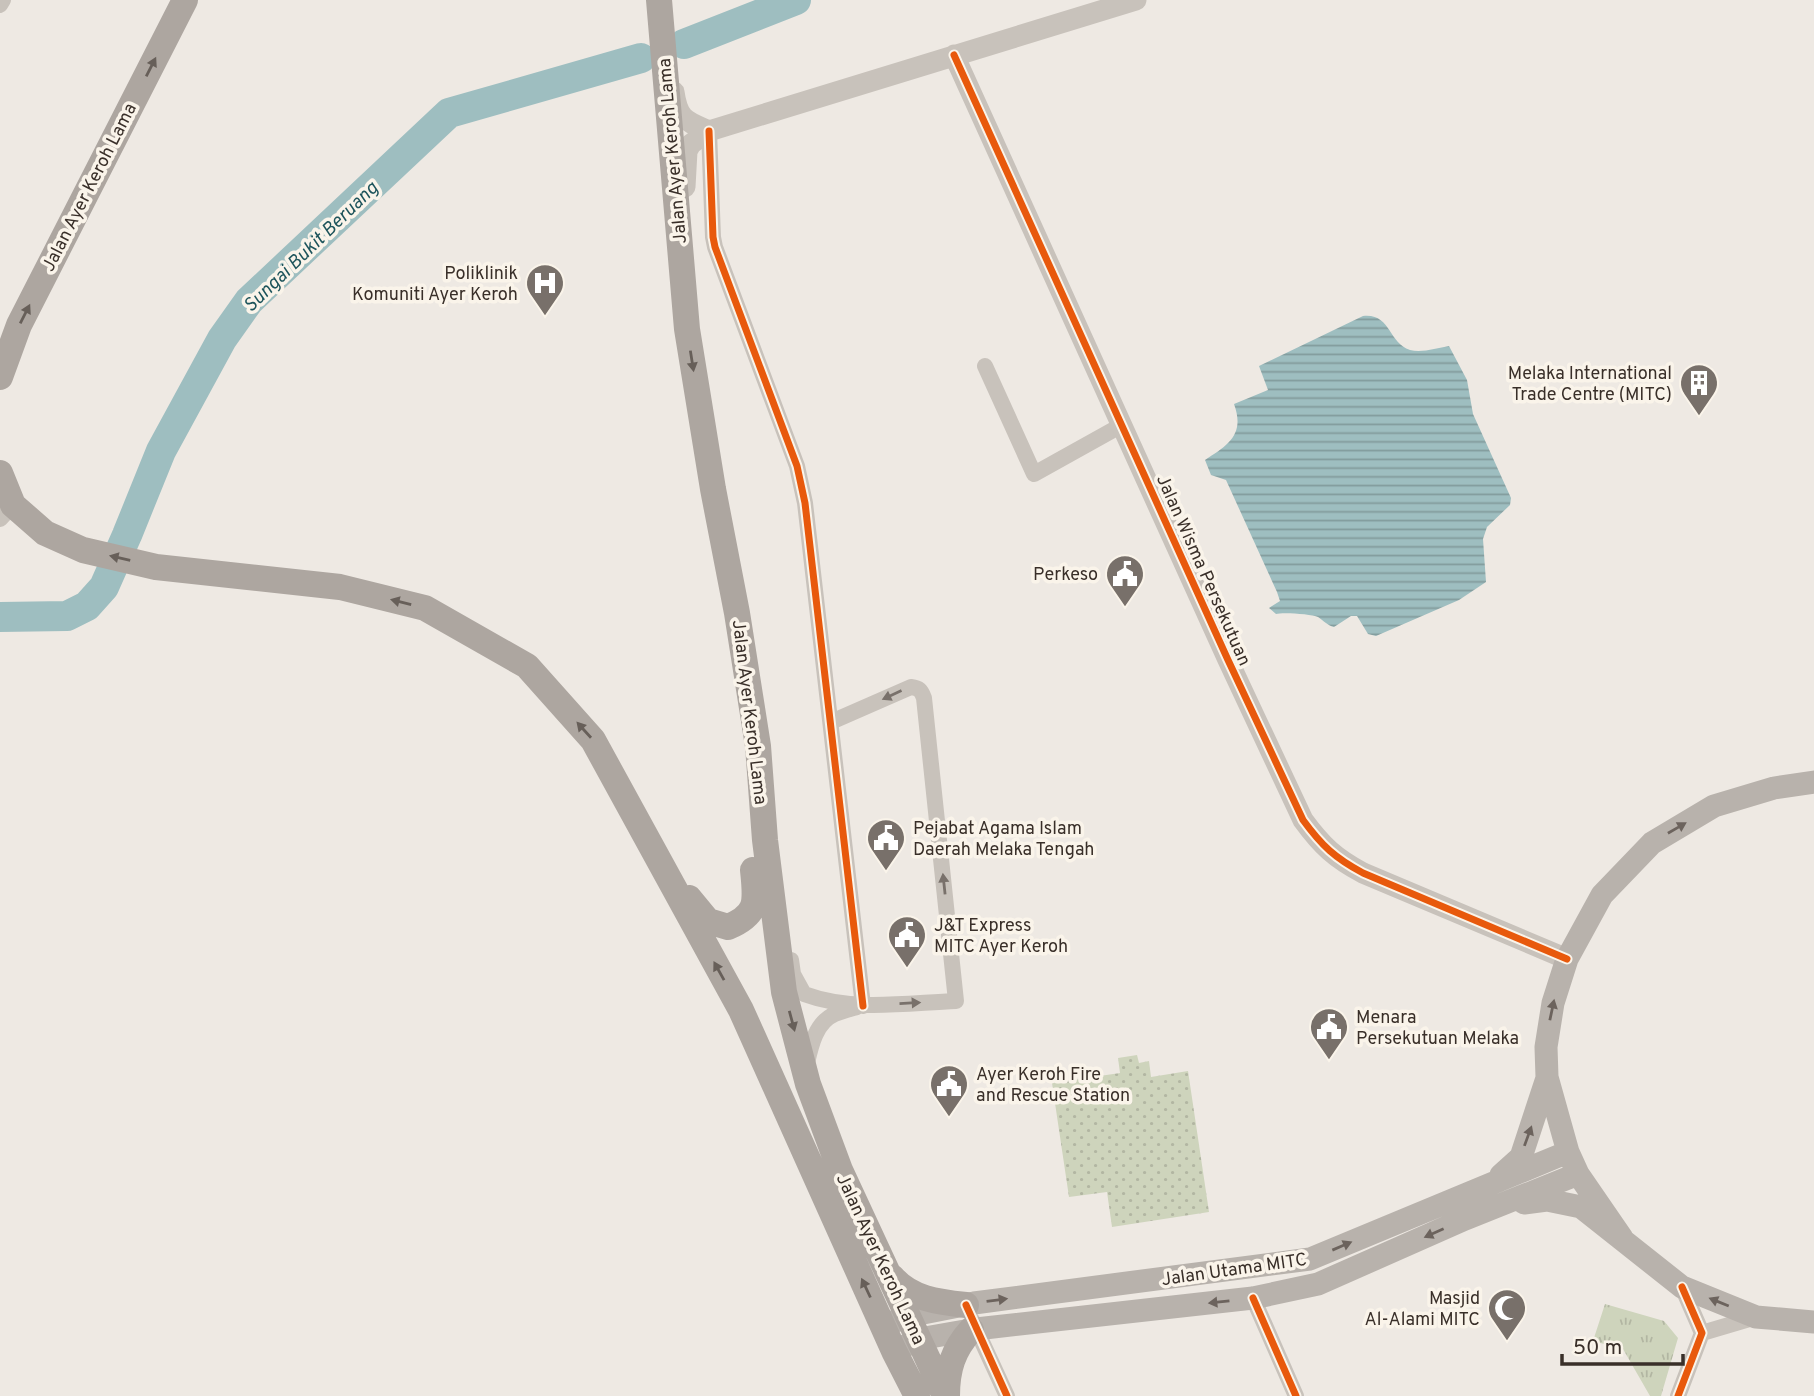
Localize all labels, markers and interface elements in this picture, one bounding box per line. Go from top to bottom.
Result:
one-way arrow [145,57,156,77]
street label: Jalan Ayer Keroh Lama [654,57,693,245]
street label: Jalan Ayer Keroh Lama [38,100,143,276]
water label: Sungai Bukit Beruang [239,176,384,318]
hospital icon: Poliklinik Komuniti Ayer Keroh [524,262,566,317]
place label: Poliklinik Komuniti Ayer Keroh [352,263,518,307]
one-way arrow [19,304,30,324]
one-way arrow [687,350,698,372]
building icon: Melaka International Trade Centre (MITC) [1678,362,1720,417]
place label: Melaka International Trade Centre (MITC) [1508,363,1672,407]
street label: Jalan Wisma Persekutuan [1150,471,1255,670]
one-way arrow [108,553,130,564]
public building icon: Perkeso [1104,553,1146,608]
place label: Perkeso [1033,564,1098,587]
one-way arrow [390,596,412,607]
street label: Jalan Ayer Keroh Lama [726,618,771,806]
one-way arrow [881,690,902,701]
one-way arrow [576,721,592,739]
public building icon: Pejabat Agama Islam Daerah Melaka Tengah [865,817,907,872]
place label: Pejabat Agama Islam Daerah Melaka Tengah [913,818,1095,862]
one-way arrow [1668,821,1687,834]
one-way arrow [938,873,949,895]
public building icon: J&T Express MITC Ayer Keroh [886,914,928,969]
place label: J&T Express MITC Ayer Keroh [934,915,1068,959]
one-way arrow [713,961,725,980]
one-way arrow [899,997,921,1008]
one-way arrow [1547,999,1558,1021]
public building icon: Menara Persekutuan Melaka [1308,1006,1350,1061]
place label: Menara Persekutuan Melaka [1356,1007,1519,1051]
one-way arrow [787,1011,797,1032]
public building icon: Ayer Keroh Fire and Rescue Station [928,1063,970,1118]
place label: Ayer Keroh Fire and Rescue Station [976,1064,1130,1108]
one-way arrow [1523,1126,1534,1147]
street label: Jalan Ayer Keroh Lama [830,1170,929,1349]
one-way arrow [1424,1227,1444,1239]
one-way arrow [1332,1241,1353,1252]
street label: Jalan Utama MITC [1160,1249,1308,1292]
one-way arrow [860,1278,872,1298]
mosque icon: Masjid Al-Alami MITC [1486,1287,1528,1342]
place label: Masjid Al-Alami MITC [1365,1288,1480,1332]
one-way arrow [986,1295,1008,1306]
one-way arrow [1207,1296,1229,1307]
one-way arrow [1708,1297,1729,1308]
scale bar [1562,1322,1683,1366]
text: 50 m [1573,1335,1622,1362]

